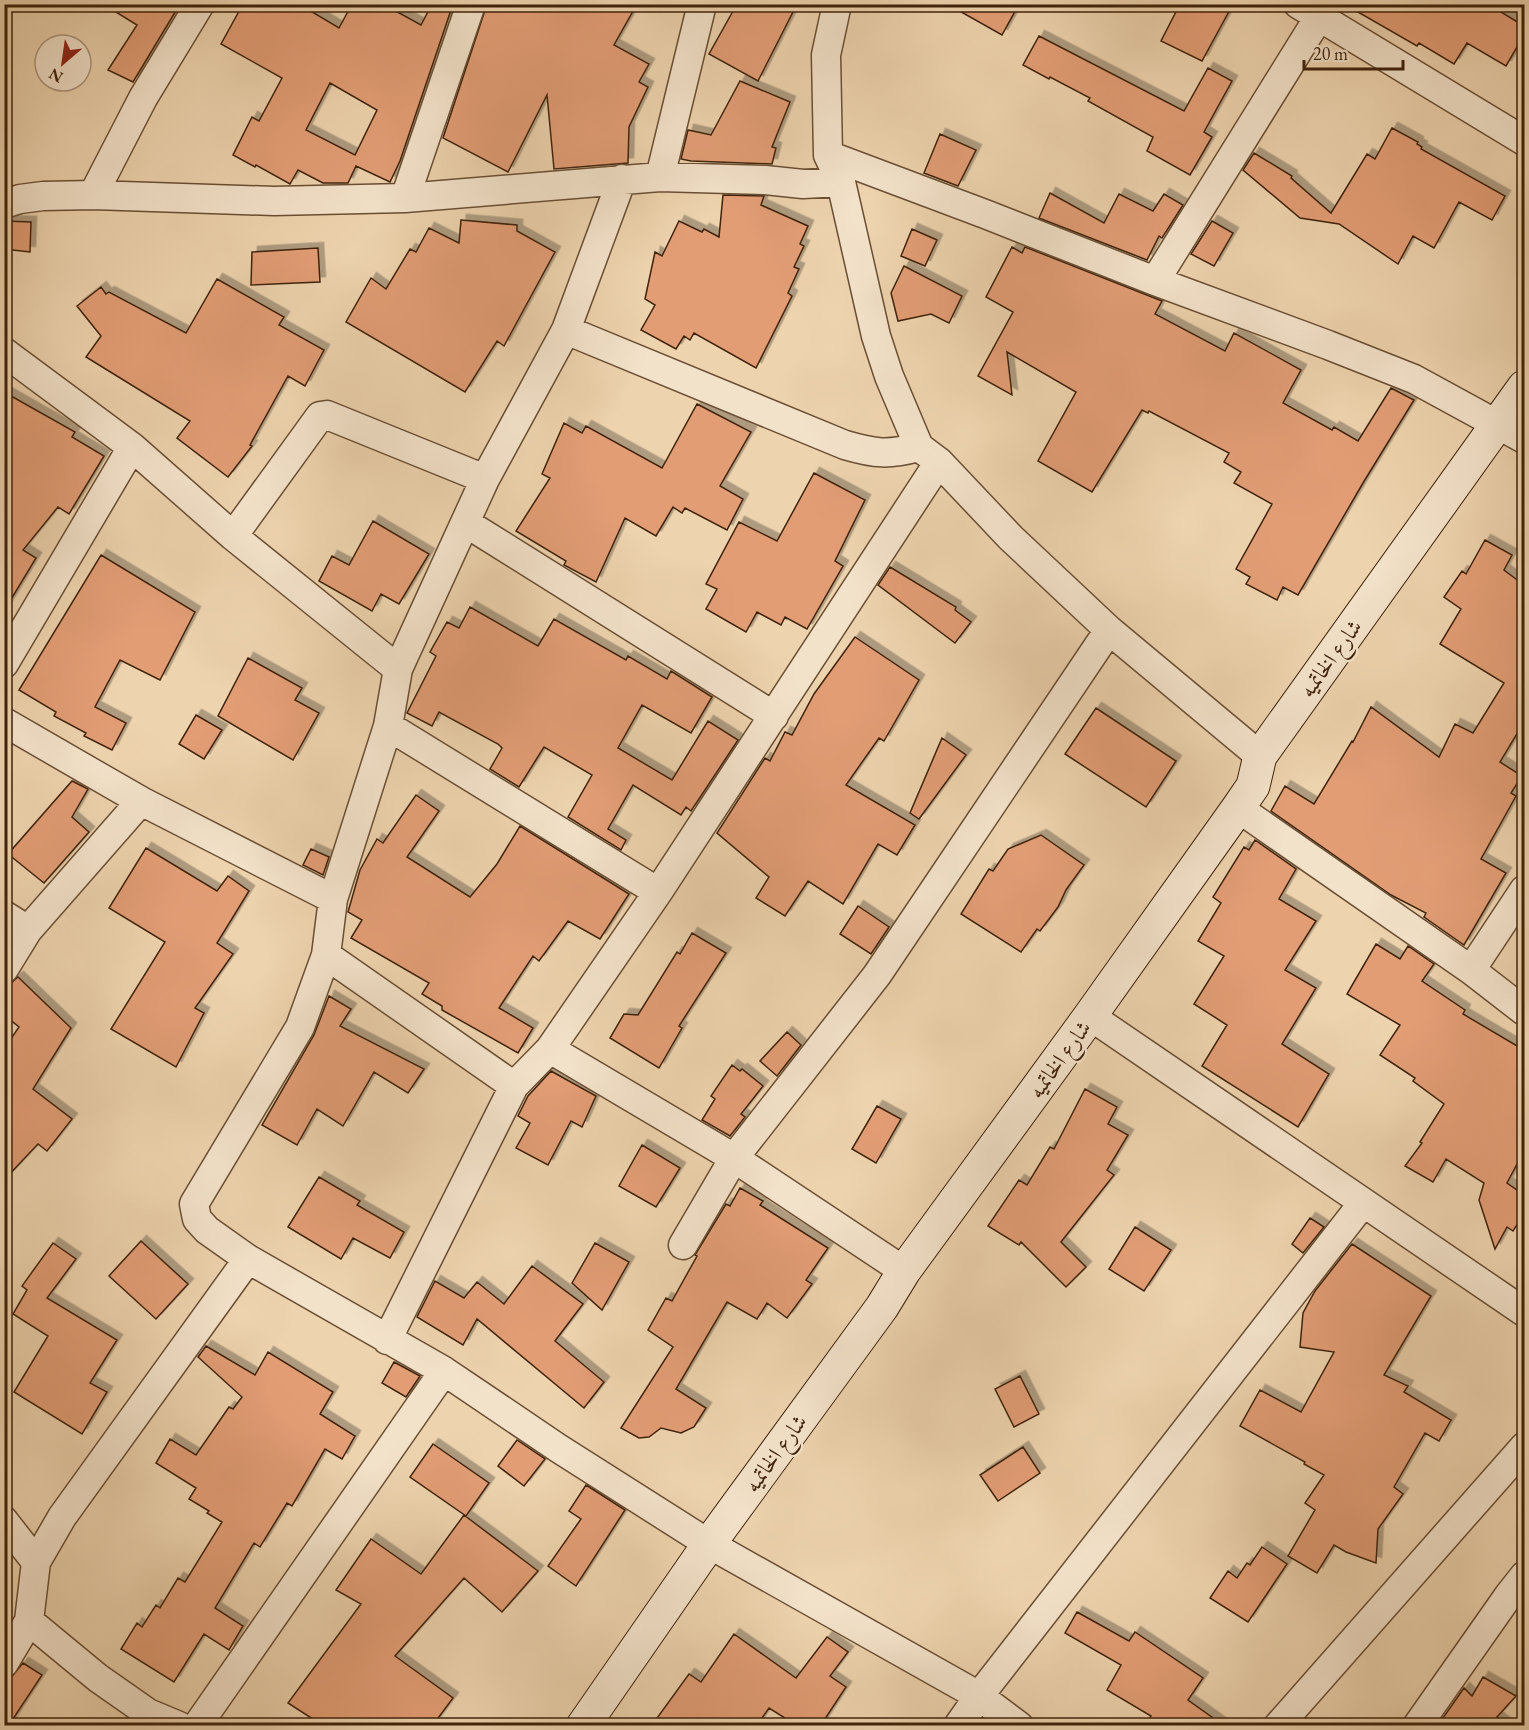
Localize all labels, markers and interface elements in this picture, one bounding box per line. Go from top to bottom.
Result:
north arrow [33,33,93,93]
scale bar [1304,33,1403,71]
text: 20 m [1313,42,1348,65]
text: N [45,63,67,88]
street label: شارع الخاتميه [1292,614,1372,705]
street label: شارع الخاتميه [1021,1015,1101,1106]
street label: شارع الخاتميه [737,1409,817,1500]

